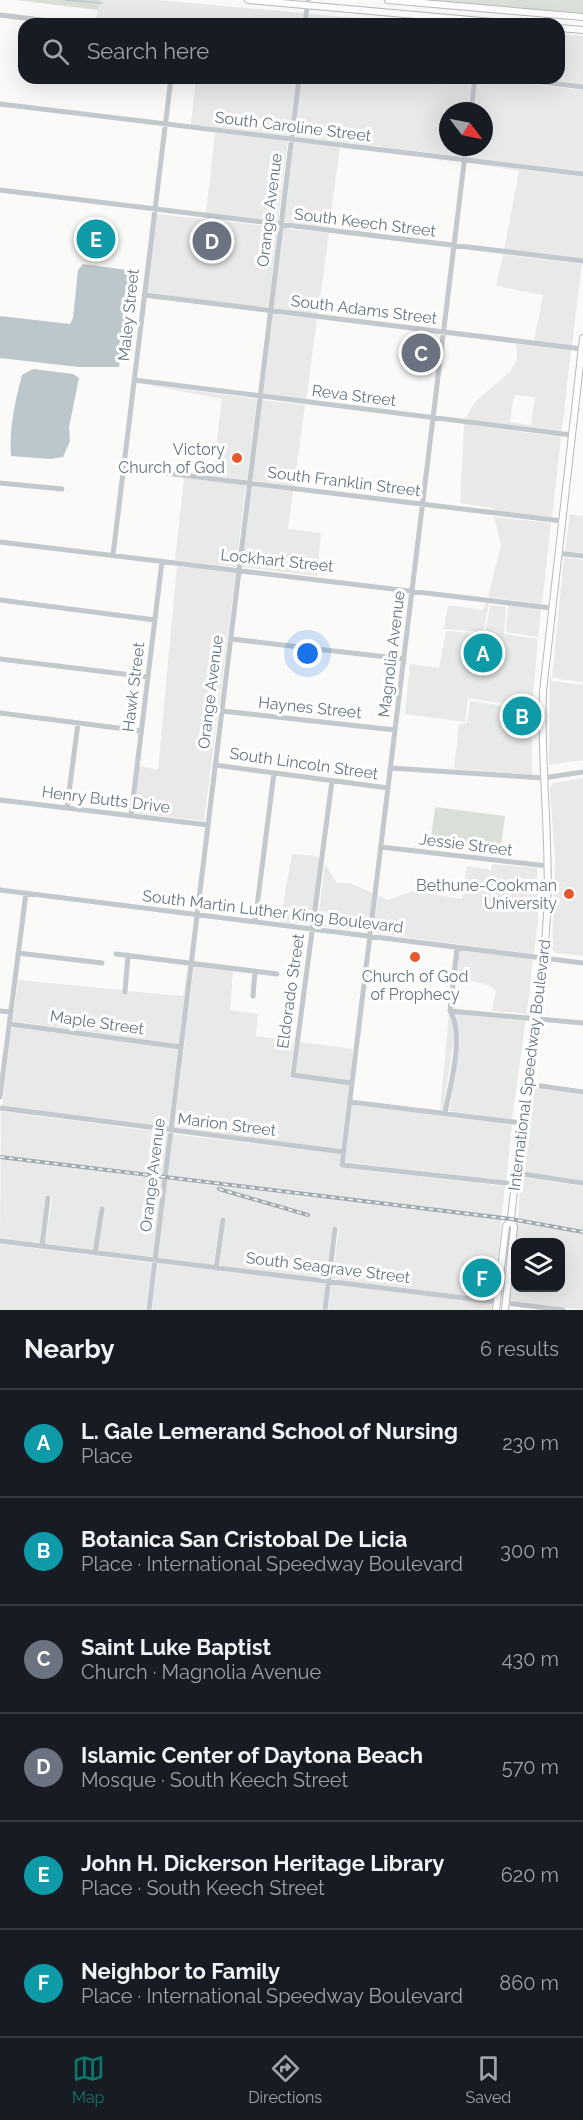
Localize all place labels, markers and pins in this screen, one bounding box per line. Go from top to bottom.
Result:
pin: E [76,216,116,262]
pin: D [192,218,232,264]
pin: C [402,330,440,376]
place label: Victory Church of God [118,440,225,477]
marker: Victory Church of God [230,451,244,465]
pin: A [464,630,502,676]
pin: B [502,694,542,738]
place label: Bethune-Cookman University [416,876,557,913]
marker: Bethune-Cookman University [562,887,576,901]
marker: Church of God of Prophecy [408,950,422,964]
place label: Church of God of Prophecy [362,967,468,1004]
pin: F [462,1256,502,1300]

